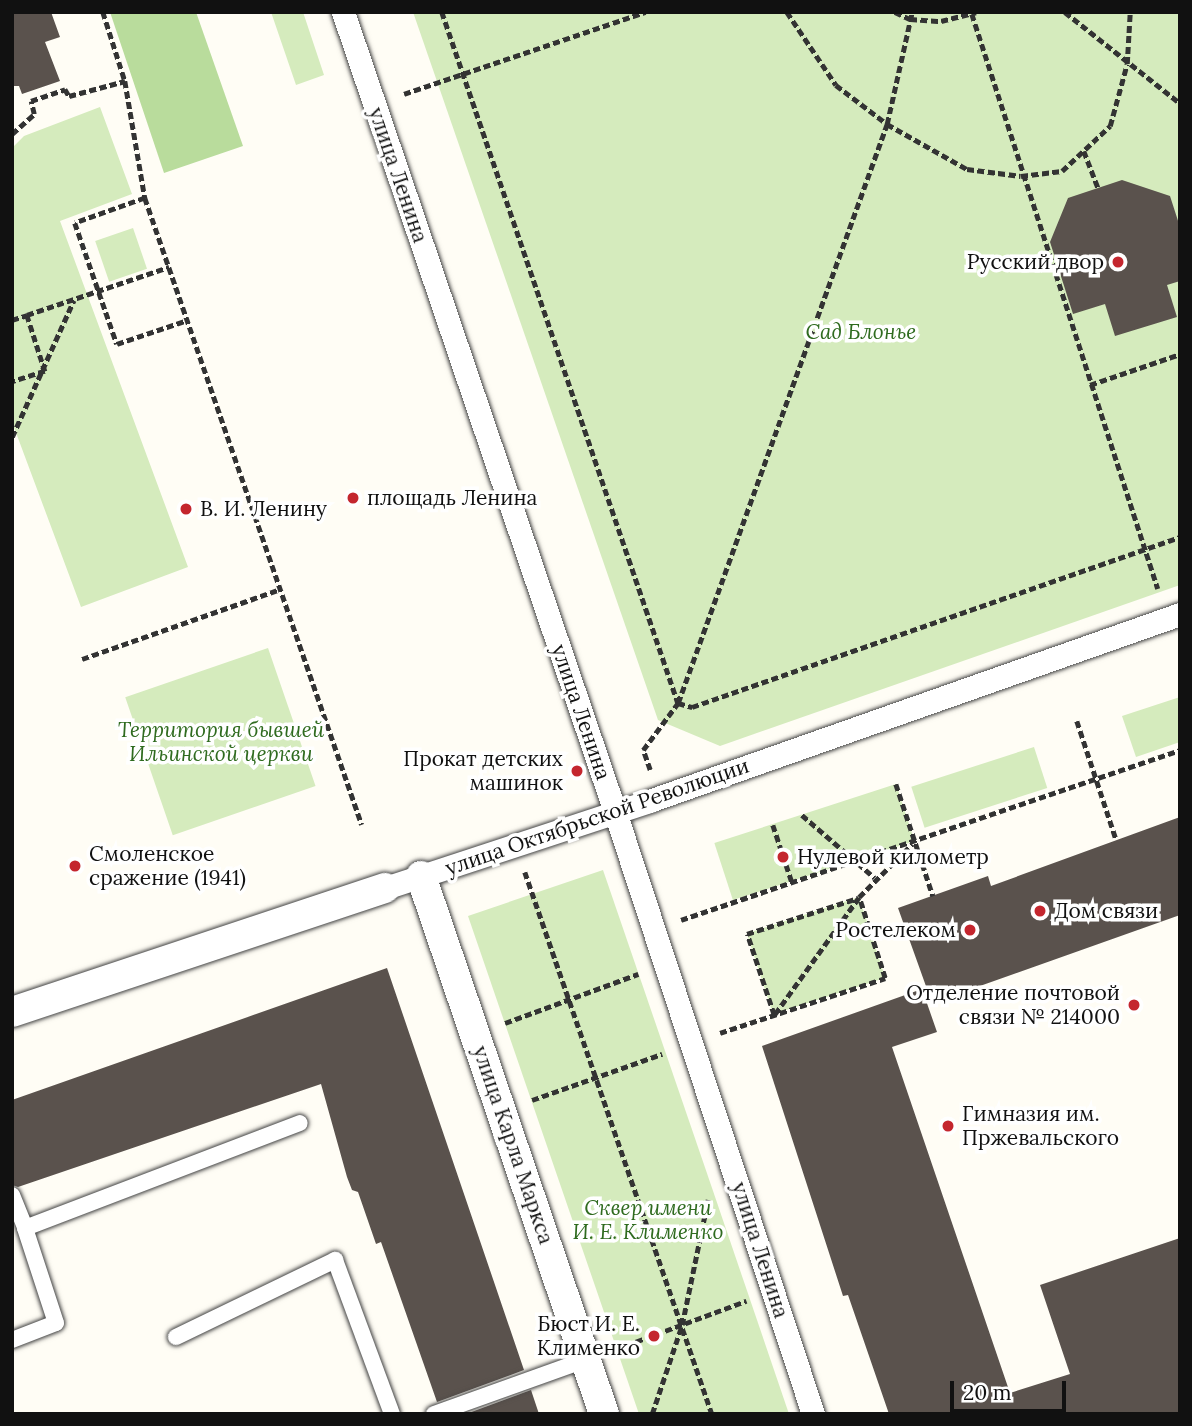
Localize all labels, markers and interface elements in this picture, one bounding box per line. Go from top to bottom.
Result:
street label: улица Ленина [363,104,433,246]
place label: Русский двор [967,249,1104,275]
marker: Русский двор [1110,254,1126,270]
park label: Сад Блонье [806,319,916,345]
place label: площадь Ленина [367,485,537,511]
marker: площадь Ленина [345,490,361,506]
place label: В. И. Ленину [200,496,327,522]
marker: В. И. Ленину [178,501,194,517]
street label: улица Ленина [546,641,616,783]
park label: Территория бывшей Ильинской церкви [118,717,324,767]
place label: Прокат детских машинок [403,746,563,796]
street label: улица Октябрьской Революции [442,753,752,881]
marker: Прокат детских машинок [569,763,585,779]
place label: Смоленское сражение (1941) [89,841,246,891]
place label: Нулевой километр [797,844,989,870]
marker: Нулевой километр [775,849,791,865]
marker: Смоленское сражение (1941) [67,858,83,874]
place label: Дом связи [1054,898,1158,924]
marker: Дом связи [1032,903,1048,919]
place label: Ростелеком [835,917,956,943]
marker: Ростелеком [962,922,978,938]
place label: Отделение почтовой связи № 214000 [906,980,1120,1030]
marker: Отделение почтовой связи № 214000 [1126,997,1142,1013]
street label: улица Карла Маркса [467,1042,559,1248]
place label: Гимназия им. Пржевальского [962,1101,1119,1151]
marker: Гимназия им. Пржевальского [940,1118,956,1134]
street label: улица Ленина [726,1179,794,1321]
park label: Сквер имени И. Е. Клименко [573,1195,723,1245]
place label: Бюст И. Е. Клименко [537,1311,640,1361]
marker: Бюст И. Е. Клименко [646,1328,662,1344]
scale bar [954,1366,1070,1410]
text: 20 m [963,1379,1012,1406]

